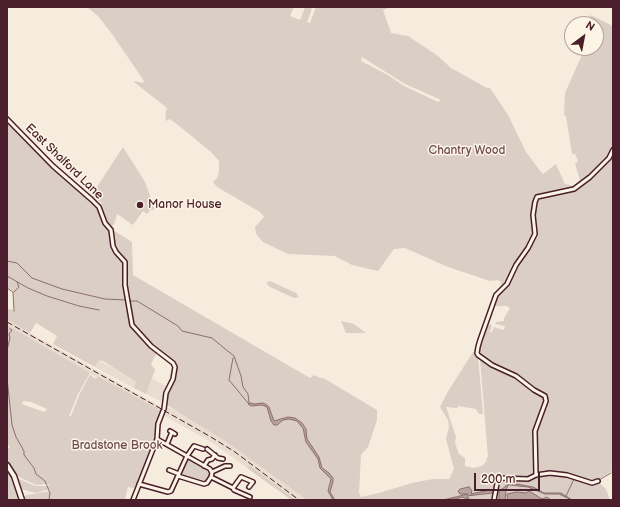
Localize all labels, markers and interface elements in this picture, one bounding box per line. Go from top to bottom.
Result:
north arrow [564,16,604,56]
text: N [583,19,597,34]
street label: East Shalford Lane [22,121,106,203]
park label: Chantry Wood [429,144,505,158]
place label: Manor House [148,198,222,212]
marker: Manor House [135,200,145,210]
park label: Bradstone Brook [71,439,163,453]
scale bar [476,465,542,491]
text: 200 m [481,472,515,487]

